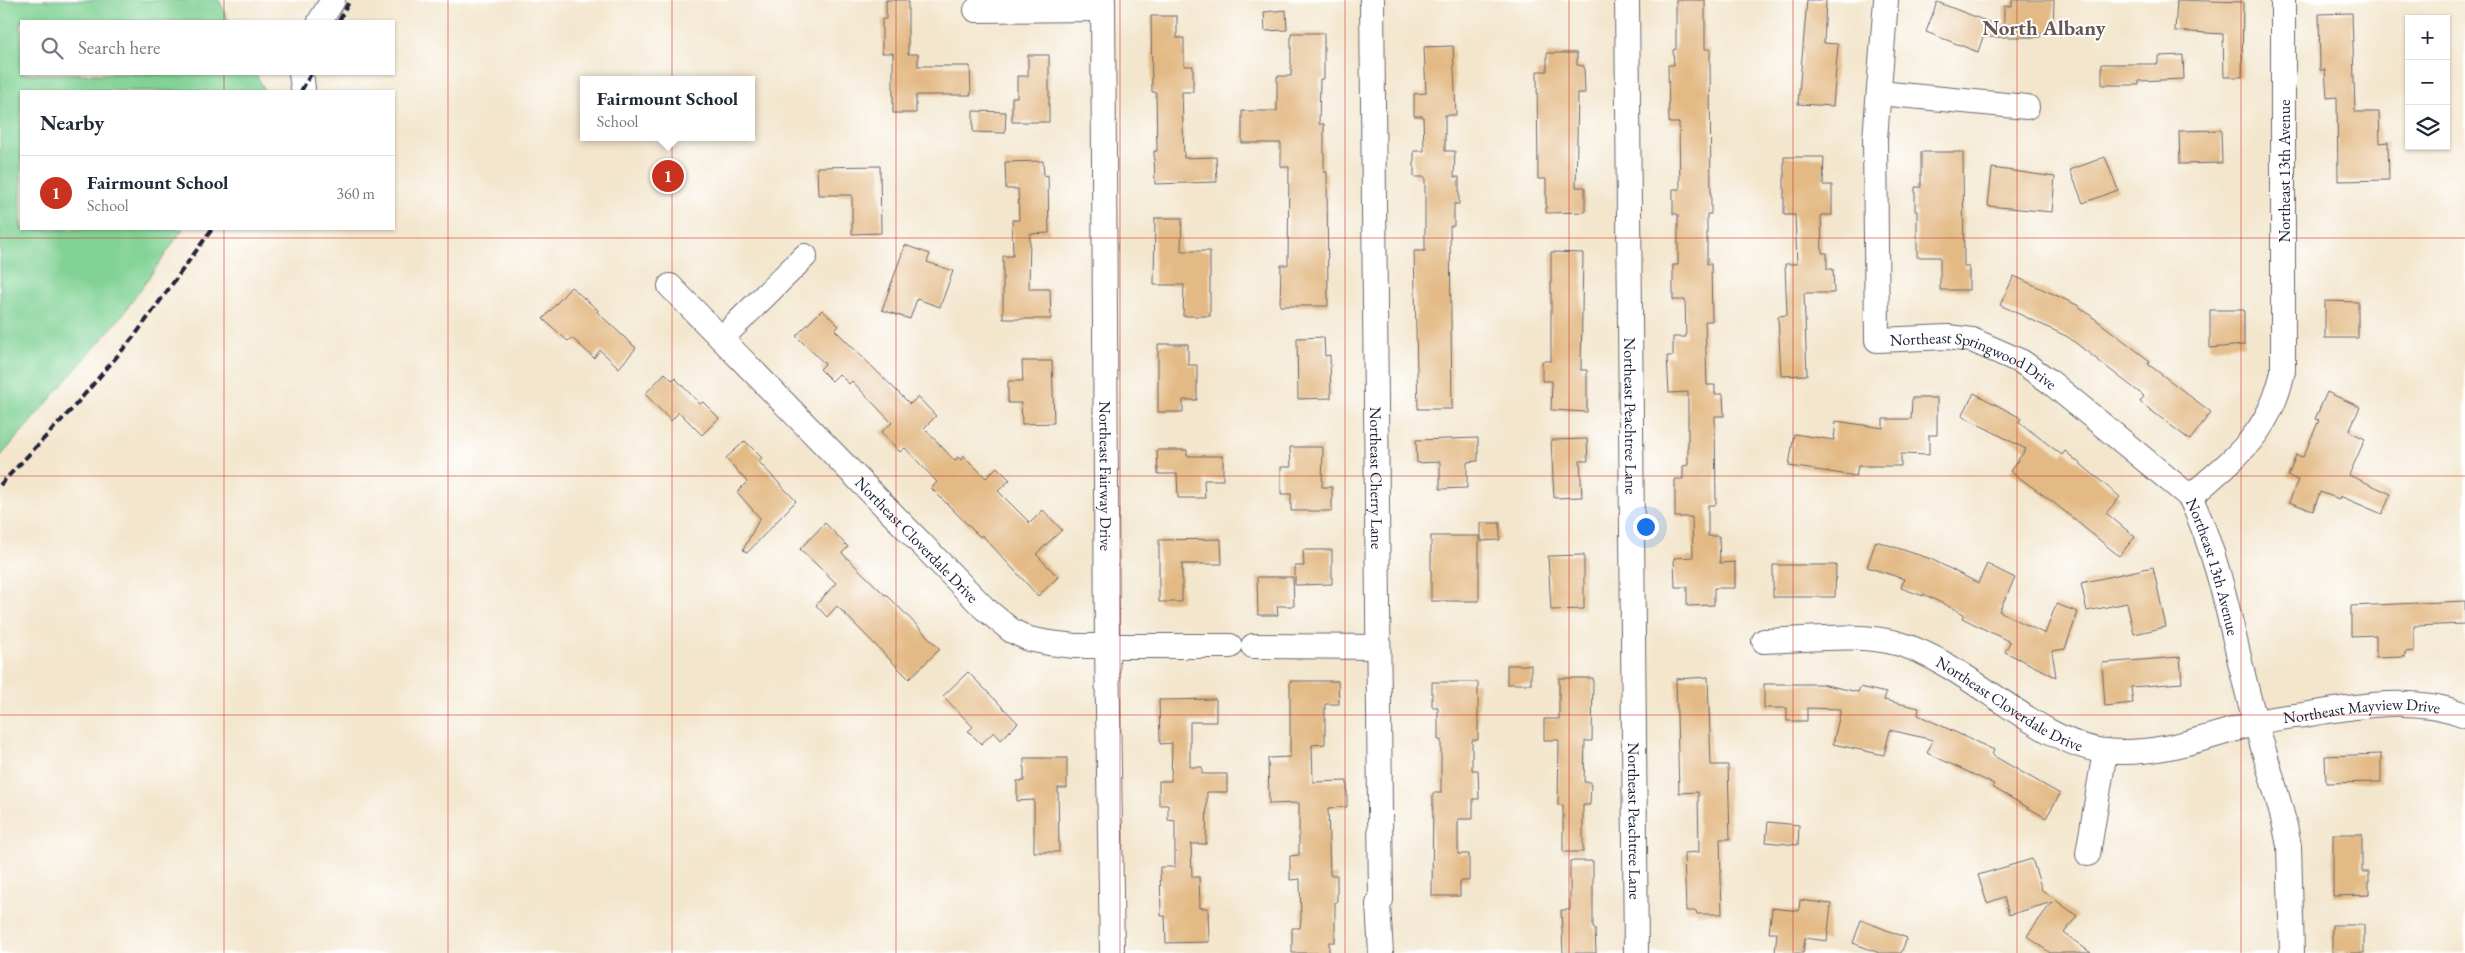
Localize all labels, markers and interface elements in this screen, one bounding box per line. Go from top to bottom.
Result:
district label: North Albany [1982,14,2107,41]
map controls [2405,15,2450,150]
button: + [2405,15,2450,60]
search box [20,20,395,75]
icon: search [38,34,66,62]
text: Search here [78,35,160,60]
button: − [2405,60,2450,105]
popup [580,76,755,141]
text: Fairmount School [597,86,738,111]
street label: Northeast 13th Avenue [2274,100,2295,242]
button: layers [2405,105,2450,150]
text: Nearby [40,109,104,136]
text: School [597,111,638,132]
pin: 1 [652,157,684,195]
text: Fairmount School [87,170,228,195]
text: 1 [52,183,60,204]
text: 360 m [336,183,375,204]
text: School [87,195,129,216]
street label: Northeast Springwood Drive [1889,327,2061,394]
street label: Northeast Peachtree Lane [1619,337,1642,495]
street label: Northeast Fairway Drive [1094,401,1116,551]
street label: Northeast Cherry Lane [1365,407,1387,549]
street label: Northeast Cloverdale Drive [850,472,983,607]
street label: Northeast 13th Avenue [2181,495,2244,638]
your location [1633,514,1659,540]
street label: Northeast Cloverdale Drive [1932,651,2086,756]
street label: Northeast Mayview Drive [2282,694,2442,728]
street label: Northeast Peachtree Lane [1623,742,1645,900]

